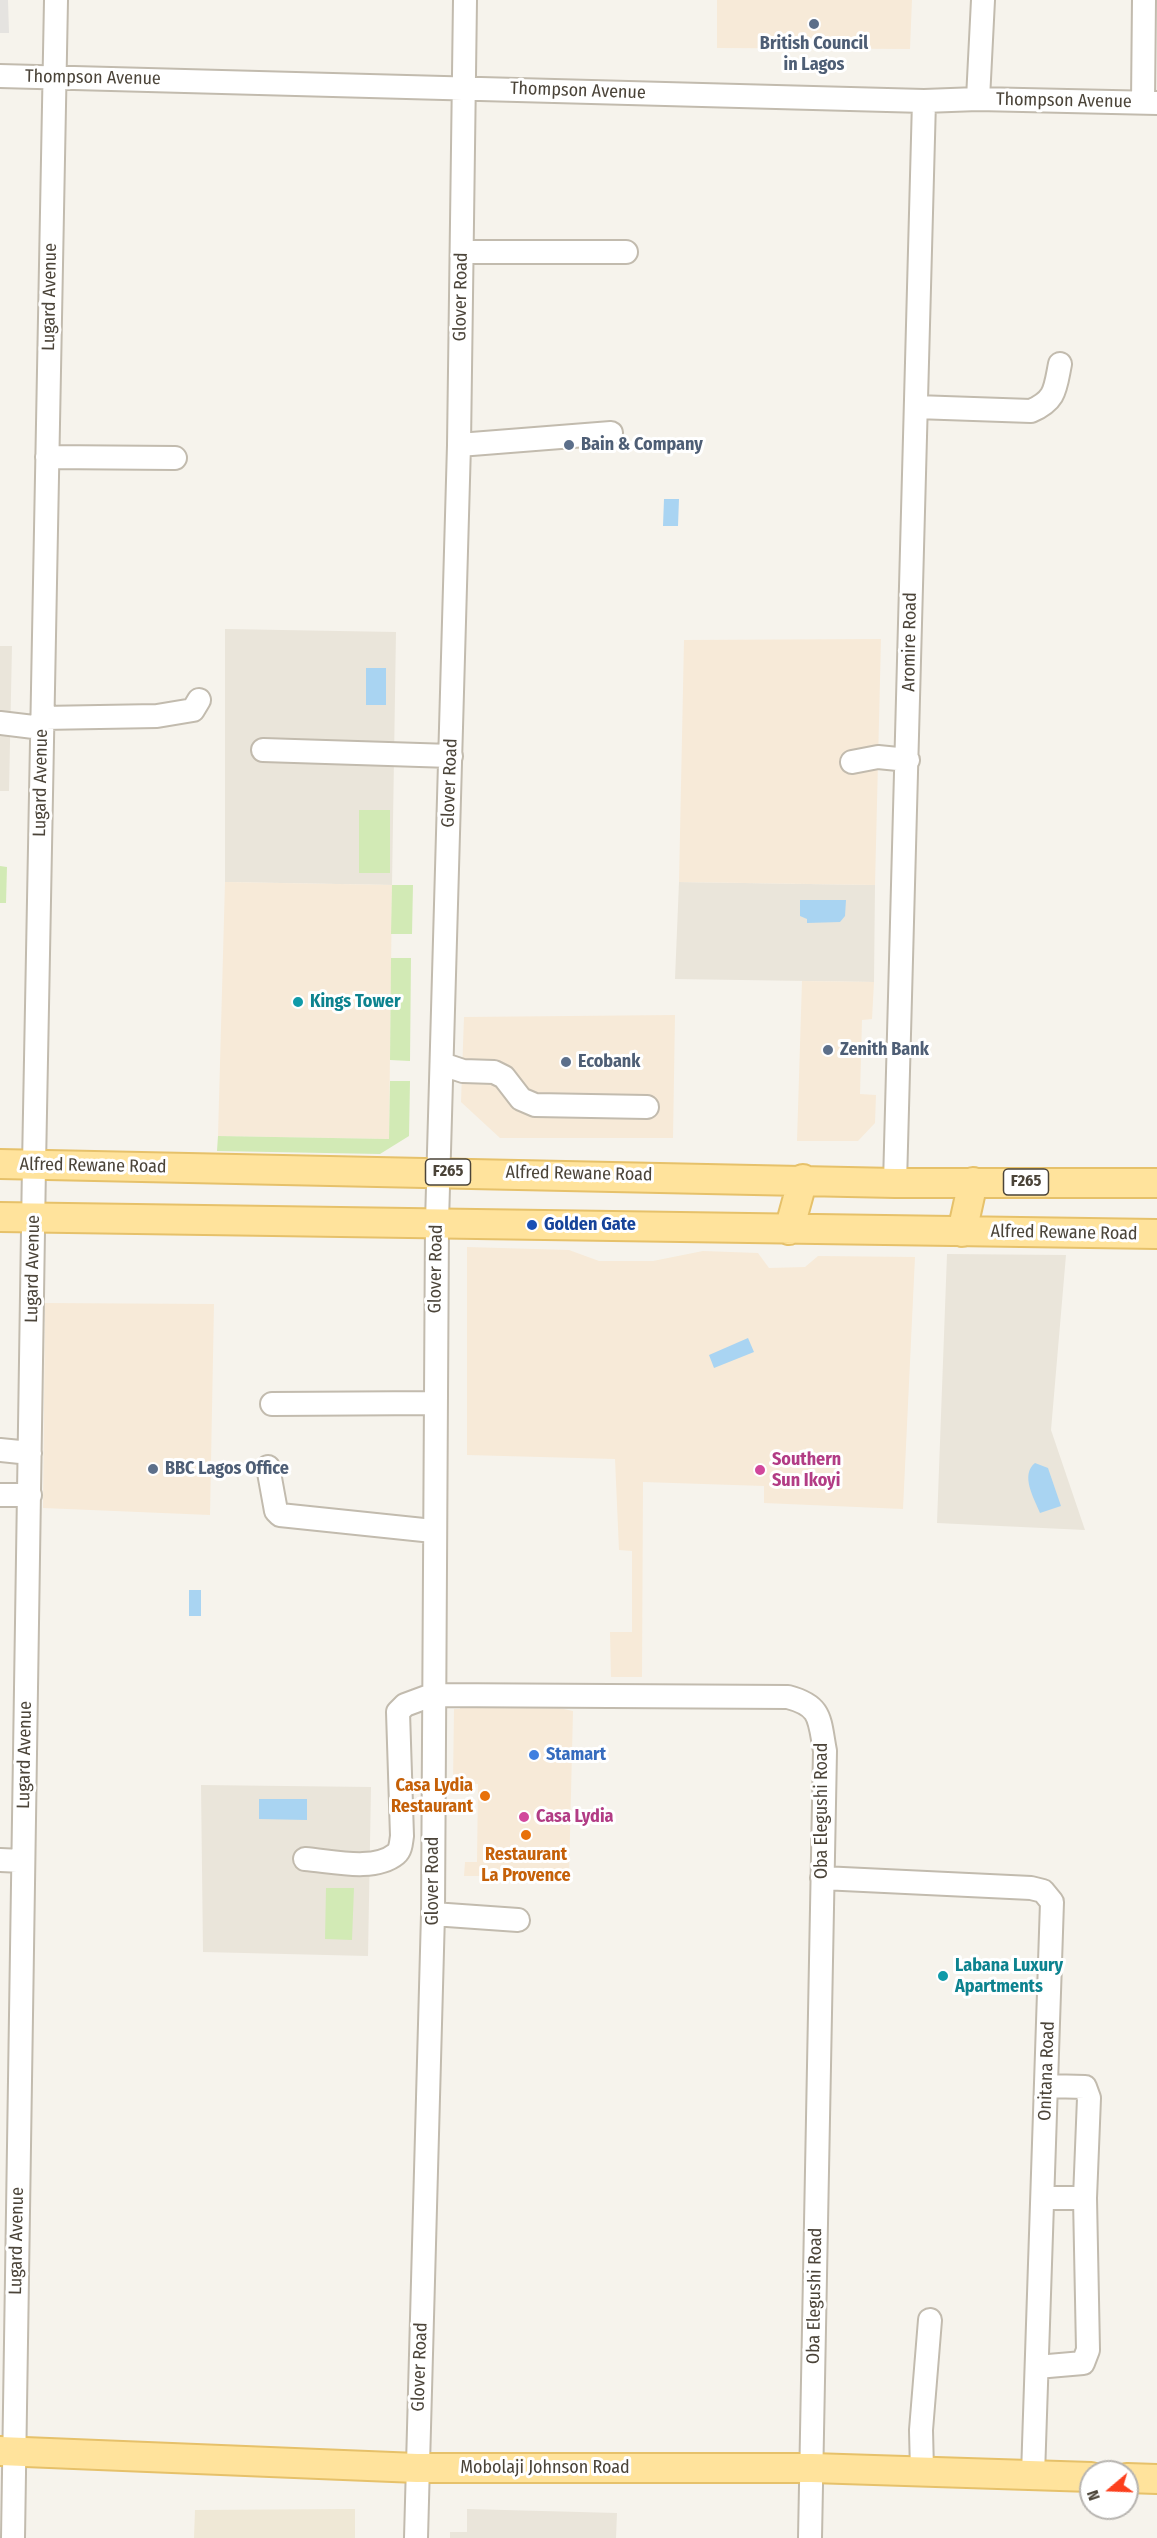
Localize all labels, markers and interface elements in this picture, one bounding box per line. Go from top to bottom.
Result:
marker: British Council in Lagos [807,17,821,31]
place label: British Council in Lagos [760,33,868,76]
street label: Thompson Avenue [25,66,161,90]
street label: Thompson Avenue [510,78,646,104]
street label: Thompson Avenue [996,89,1132,113]
street label: Lugard Avenue [38,243,62,351]
street label: Glover Road [449,252,473,342]
place label: Bain & Company [581,434,703,456]
marker: Bain & Company [562,438,576,452]
street label: Aromire Road [898,592,922,692]
street label: Lugard Avenue [29,729,53,837]
street label: Glover Road [438,738,462,828]
place label: Kings Tower [310,991,400,1013]
marker: Kings Tower [291,995,305,1009]
place label: Zenith Bank [840,1039,929,1061]
marker: Zenith Bank [821,1043,835,1057]
place label: Ecobank [578,1051,640,1073]
marker: Ecobank [559,1055,573,1069]
street label: Alfred Rewane Road [19,1154,167,1178]
road number: F265 [426,1159,470,1185]
street label: Alfred Rewane Road [505,1162,653,1186]
road number: F265 [1004,1169,1048,1195]
place label: Golden Gate [544,1214,636,1236]
street label: Lugard Avenue [21,1215,45,1323]
marker: Golden Gate [525,1218,539,1232]
street label: Alfred Rewane Road [990,1221,1138,1245]
street label: Glover Road [424,1224,448,1314]
place label: Southern Sun Ikoyi [772,1449,841,1492]
place label: BBC Lagos Office [165,1458,289,1480]
marker: BBC Lagos Office [146,1462,160,1476]
marker: Southern Sun Ikoyi [753,1463,767,1477]
street label: Lugard Avenue [13,1701,37,1809]
street label: Oba Elegushi Road [811,1743,833,1879]
place label: Stamart [546,1744,606,1766]
marker: Stamart [527,1748,541,1762]
place label: Casa Lydia Restaurant [391,1775,473,1818]
marker: Casa Lydia Restaurant [478,1789,492,1803]
place label: Casa Lydia [536,1806,614,1828]
marker: Casa Lydia [517,1810,531,1824]
marker: Restaurant La Provence [519,1828,533,1842]
street label: Glover Road [422,1836,444,1926]
place label: Restaurant La Provence [481,1844,571,1886]
place label: Labana Luxury Apartments [955,1955,1063,1998]
marker: Labana Luxury Apartments [936,1969,950,1983]
street label: Onitana Road [1034,2021,1060,2121]
street label: Lugard Avenue [5,2187,29,2295]
street label: Oba Elegushi Road [803,2228,827,2364]
street label: Glover Road [408,2322,432,2412]
street label: Mobolaji Johnson Road [460,2457,630,2479]
north arrow [1079,2460,1139,2520]
text: N [1083,2488,1104,2503]

